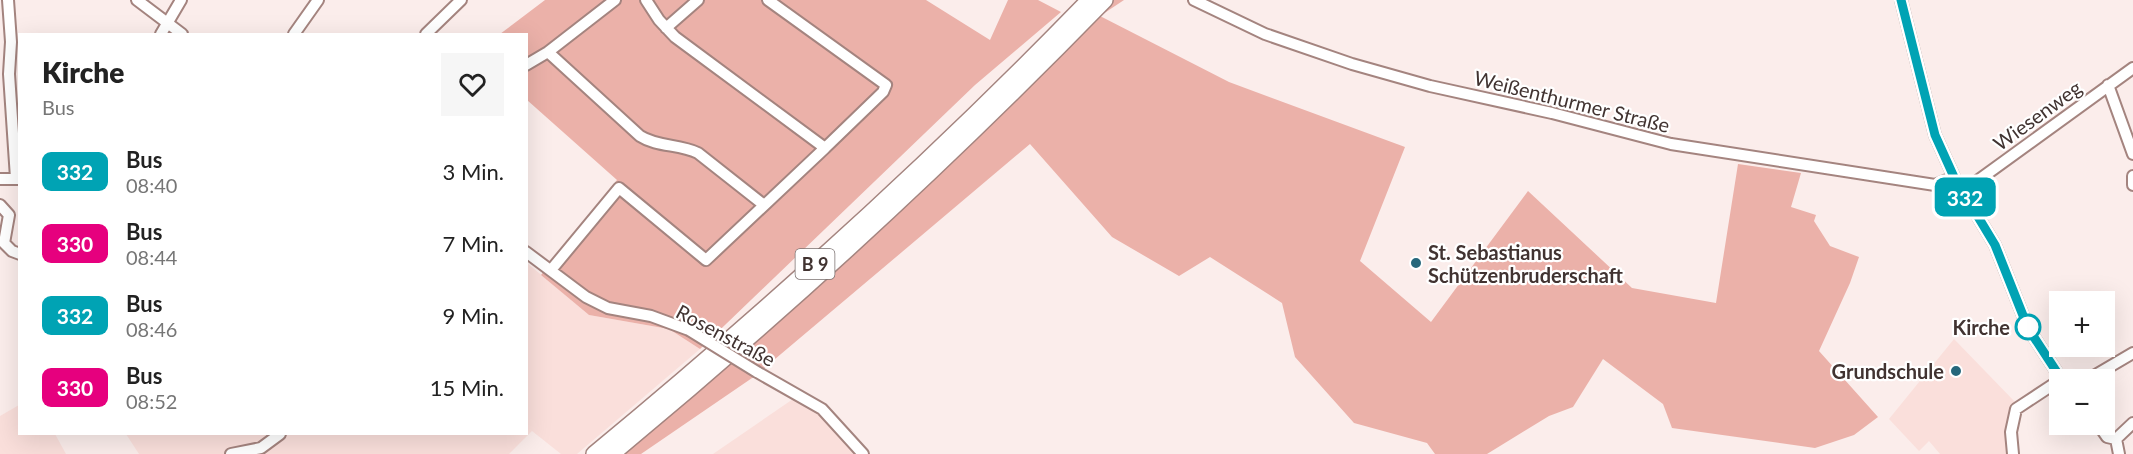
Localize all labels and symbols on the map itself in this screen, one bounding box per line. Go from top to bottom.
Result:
street label: Weißenthurmer Straße [1472,65,1672,137]
street label: Wiesenweg [1988,75,2086,155]
line badge: 332 [1930,178,2000,216]
place label: St. Sebastianus Schützenbruderschaft [1428,240,1624,287]
road number: B 9 [796,249,834,279]
marker: St. Sebastianus Schützenbruderschaft [1409,256,1423,270]
street label: Rosenstraße [672,299,780,371]
marker: Kirche [2015,314,2041,340]
place label: Kirche [1952,315,2010,339]
place label: Grundschule [1832,359,1944,383]
marker: Grundschule [1949,364,1963,378]

